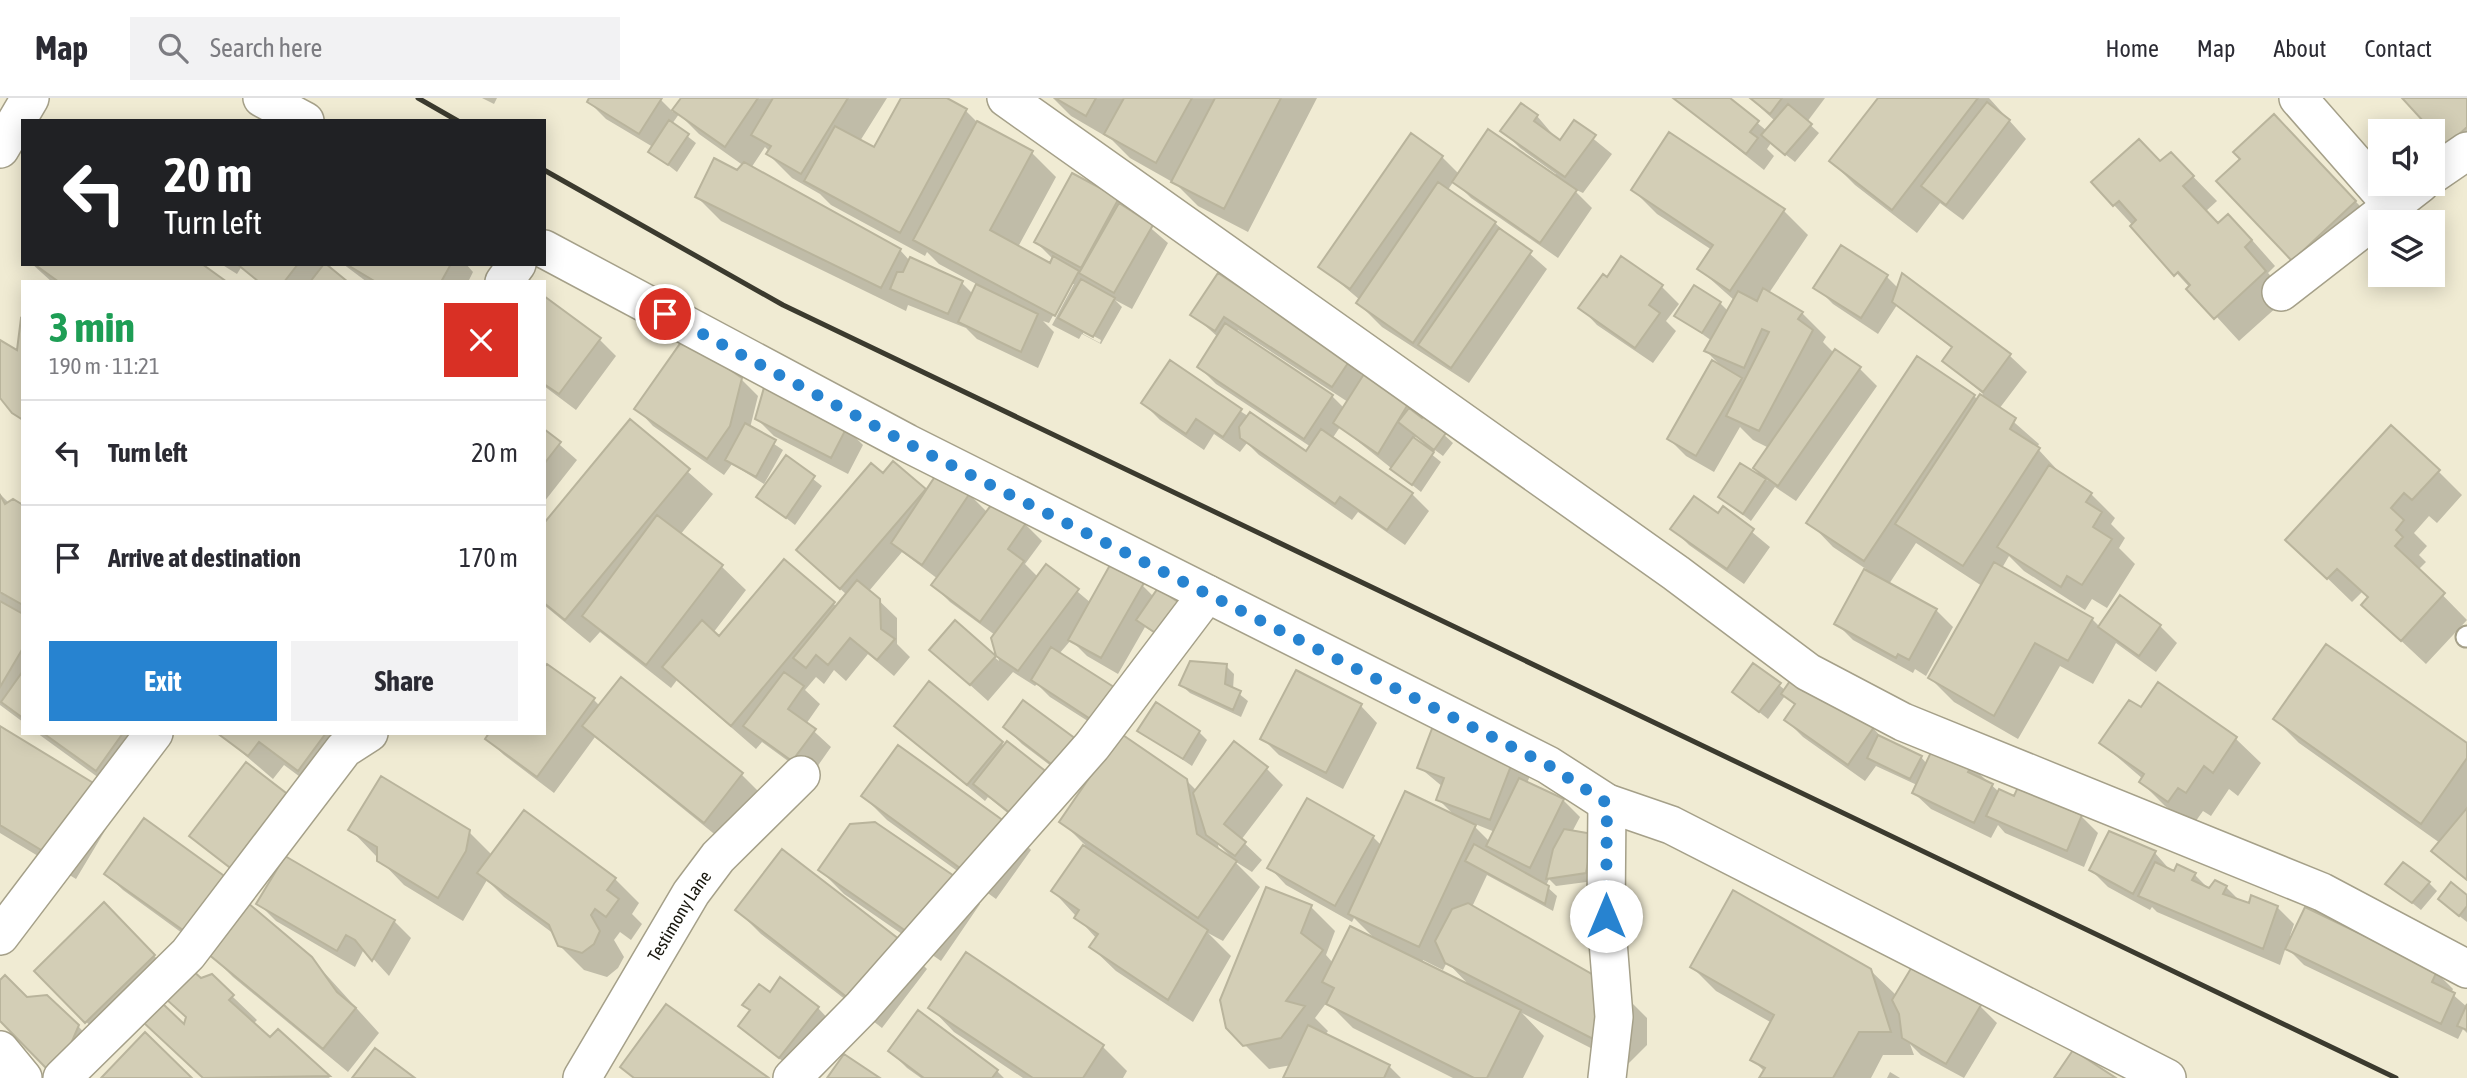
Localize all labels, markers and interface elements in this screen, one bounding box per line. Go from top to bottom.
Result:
search box [130,17,620,80]
text: Map [35,29,88,67]
icon: search [154,29,192,67]
text: Search here [210,33,322,63]
text: Home [2105,35,2159,62]
text: Map [2197,35,2235,62]
text: About [2273,35,2326,62]
text: Contact [2364,35,2432,62]
map controls [2368,119,2445,287]
button: sound [2368,119,2445,196]
text: 20 m [164,146,252,202]
icon: left [49,147,140,238]
text: Turn left [164,204,262,241]
button: layers [2368,210,2445,287]
pin [635,284,695,344]
icon: arrive [646,295,684,333]
text: 3 min [49,303,135,351]
button: close [444,303,518,377]
text: 190 m · 11:21 [49,353,160,379]
icon: left [49,434,87,472]
text: Turn left [108,438,188,468]
text: 20 m [471,438,518,468]
icon: arrive [49,539,87,577]
text: Arrive at destination [108,543,301,573]
text: 170 m [459,543,518,573]
button: Exit [49,641,277,721]
button: Share [291,641,518,721]
street label: Testimony Lane [643,866,715,965]
position arrow [1569,879,1643,953]

